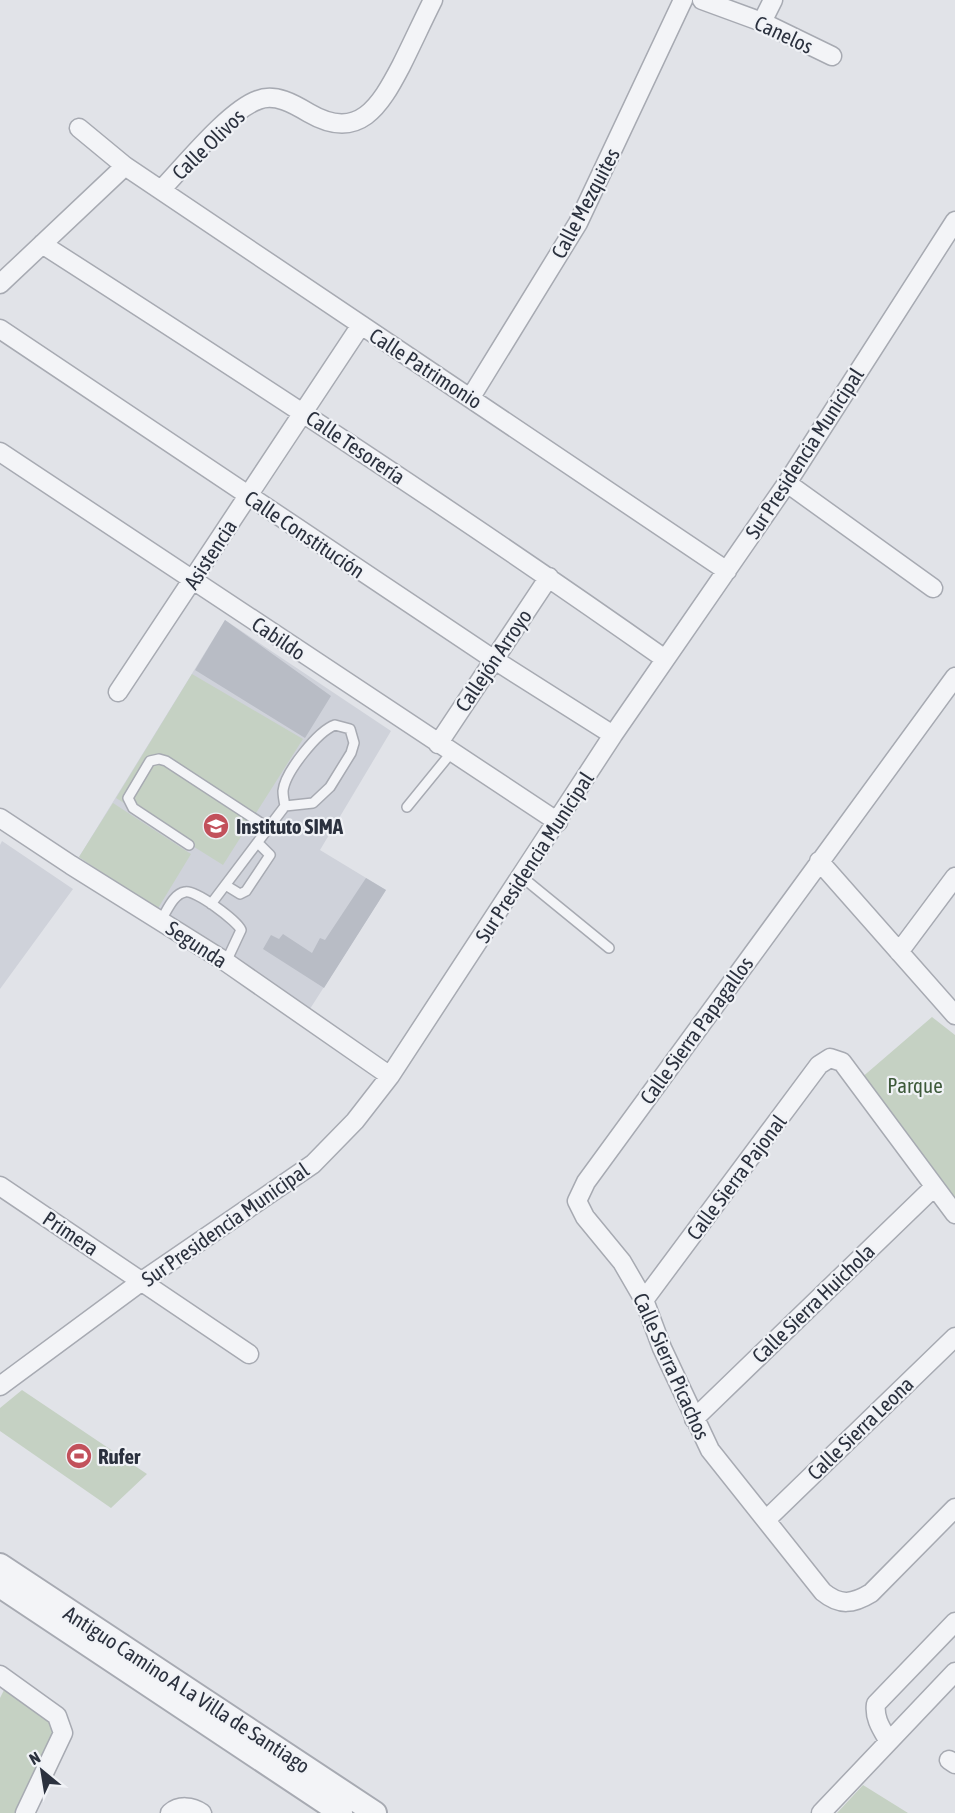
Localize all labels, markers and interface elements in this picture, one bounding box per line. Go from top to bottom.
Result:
street label: Canelos [751,10,817,58]
street label: Calle Olivos [167,104,249,184]
street label: Calle Mezquites [546,144,624,262]
street label: Calle Patrimonio [365,323,487,413]
street label: Sur Presidencia Municipal [740,363,868,543]
street label: Calle Tesorería [302,405,410,489]
street label: Calle Constitución [241,485,369,583]
street label: Asistencia [179,515,241,593]
street label: Callejón Arroyo [450,604,536,716]
street label: Cabildo [248,612,310,664]
street label: Sur Presidencia Municipal [470,767,598,947]
school or university icon: Instituto SIMA [201,811,231,841]
place label: Instituto SIMA [236,814,344,838]
street label: Segunda [162,916,232,972]
street label: Calle Sierra Papagallos [634,952,758,1108]
park label: Parque [887,1073,943,1097]
street label: Calle Sierra Pajonal [681,1109,791,1244]
street label: Sur Presidencia Municipal [137,1157,313,1291]
street label: Primera [39,1206,103,1260]
street label: Calle Sierra Huichola [747,1239,879,1367]
street label: Calle Sierra Picachos [629,1289,715,1443]
street label: Calle Sierra Leona [802,1372,918,1484]
sports icon: Rufer [64,1441,94,1471]
place label: Rufer [98,1444,141,1468]
street label: Antiguo Camino A La Villa de Santiago [59,1600,315,1778]
north arrow [12,1741,72,1801]
text: N [26,1748,43,1768]

